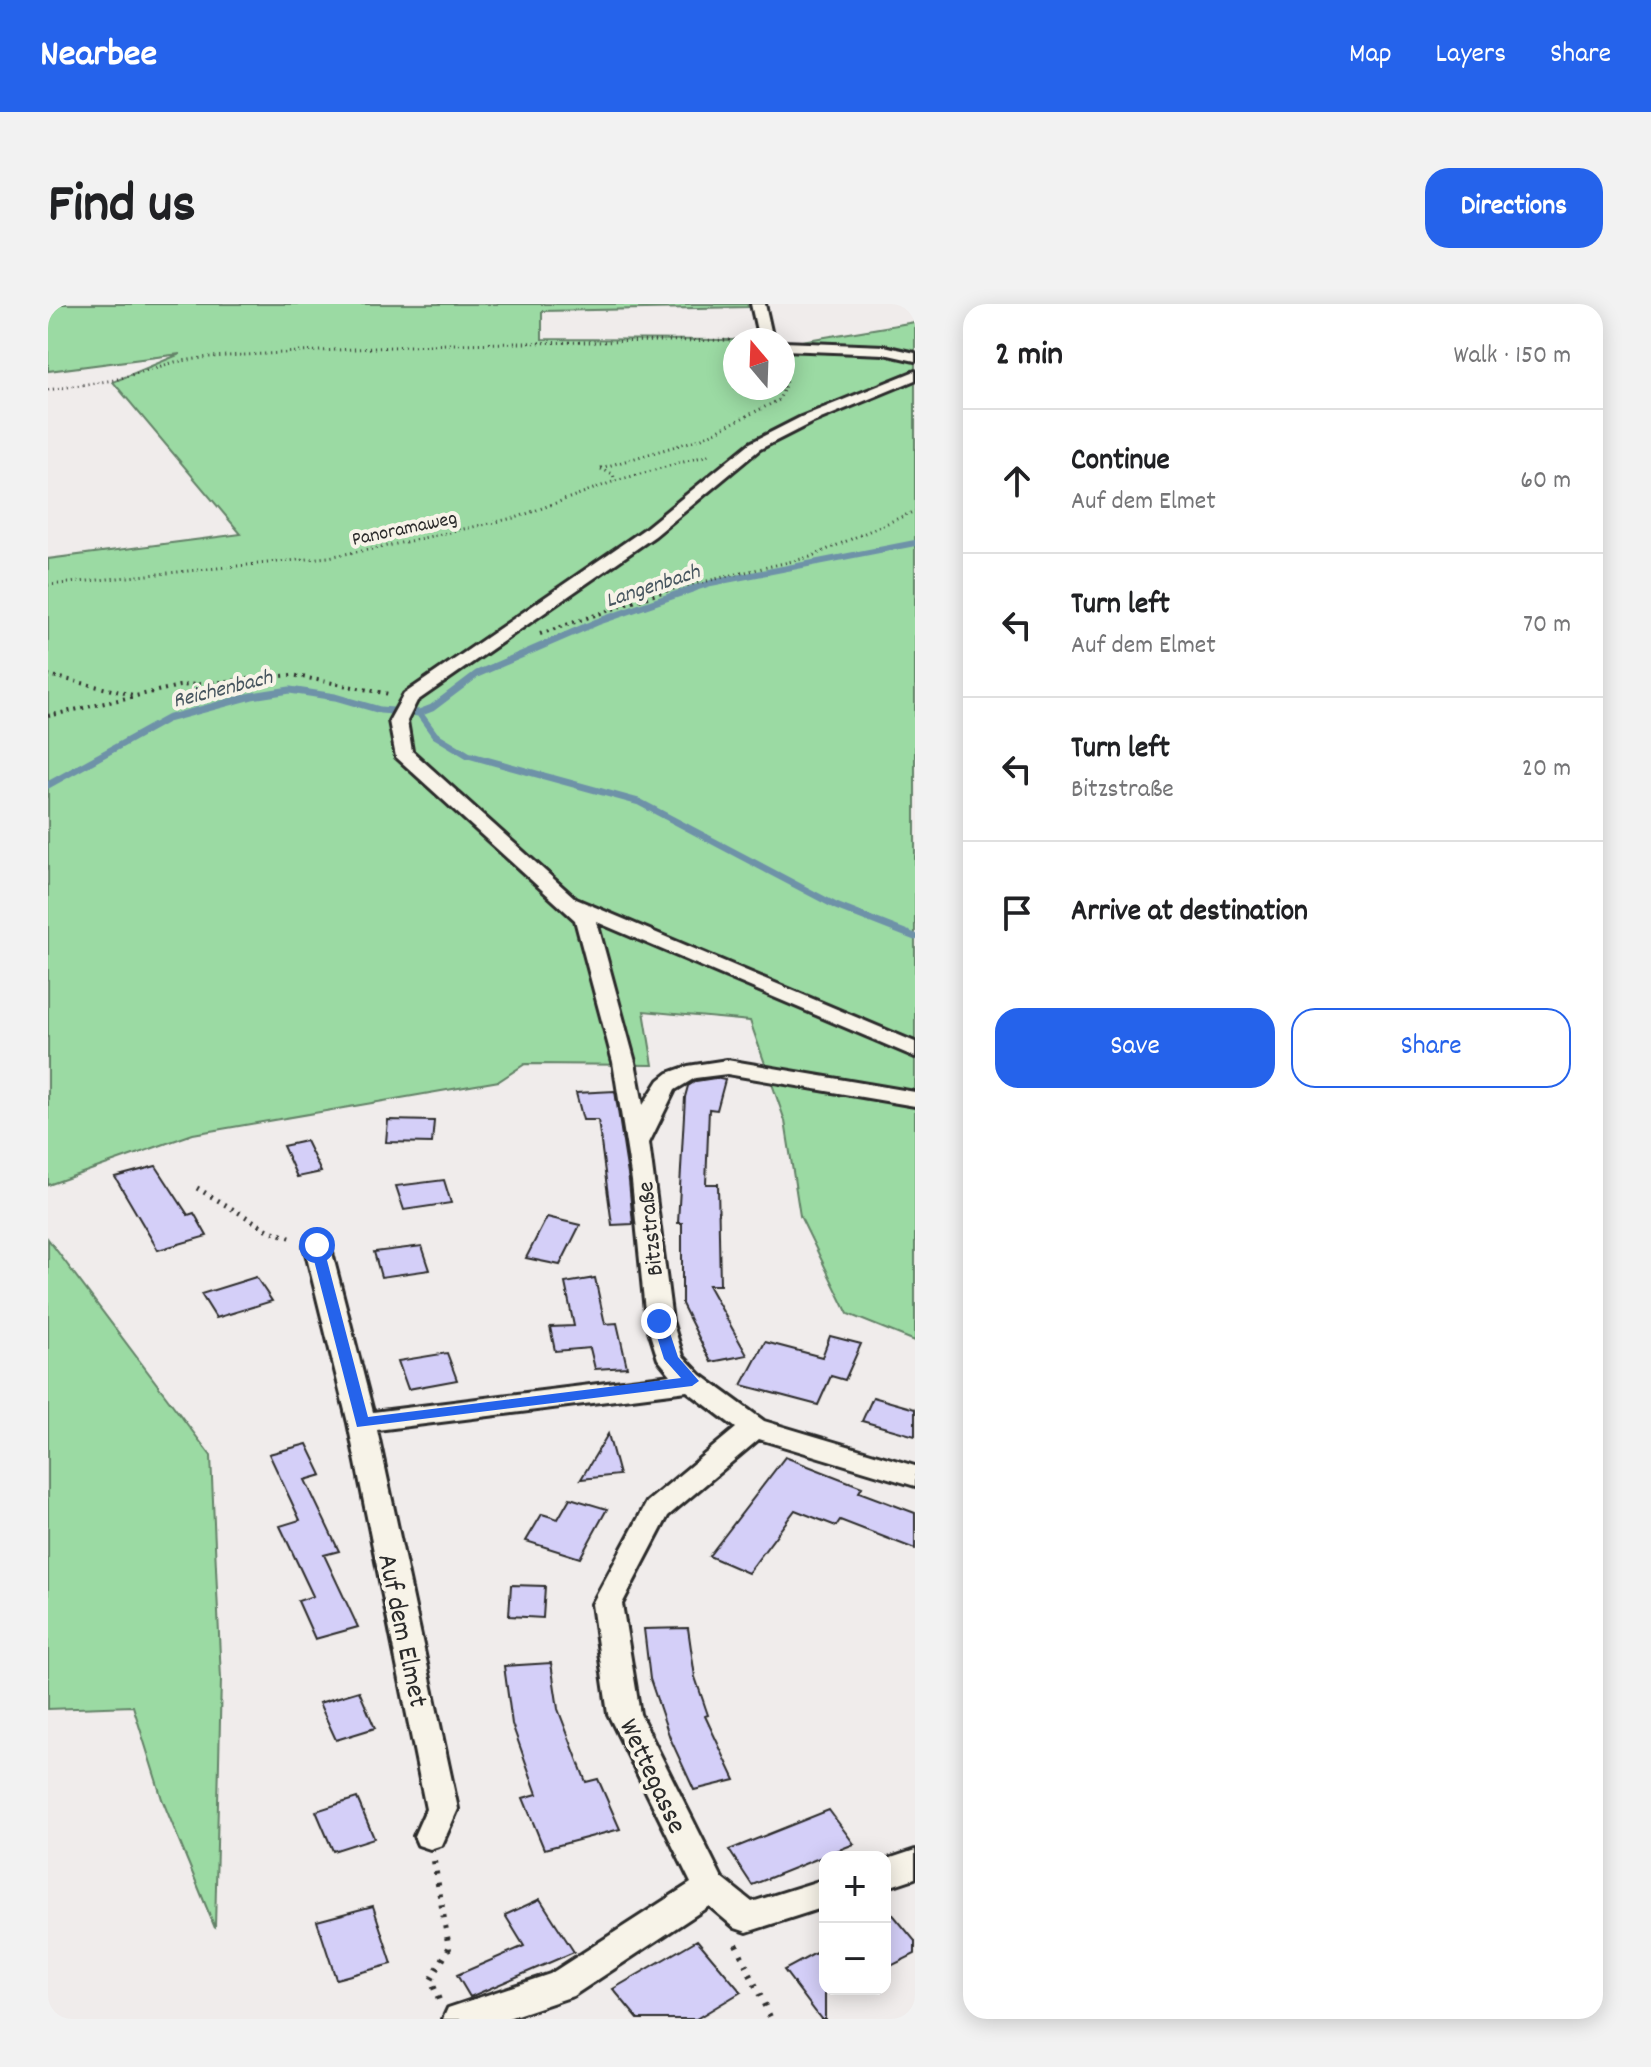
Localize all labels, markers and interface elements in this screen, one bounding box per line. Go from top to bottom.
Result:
text: Nearbee [40,29,157,84]
text: Map [1349,36,1392,76]
text: Layers [1436,36,1506,76]
text: Share [1550,36,1611,76]
text: Find us [48,168,196,248]
button: Directions [1425,168,1603,248]
north arrow [723,328,795,400]
text: 2 min [995,332,1063,381]
text: Walk · 150 m [1453,338,1571,375]
text: Continue [1071,441,1170,484]
icon: ahead [995,459,1039,503]
text: 60 m [1520,463,1571,500]
text: Auf dem Elmet [1071,484,1216,521]
street label: Panoramaweg [349,505,460,555]
water label: Langenbach [602,557,705,617]
text: Turn left [1071,585,1170,628]
icon: left [995,603,1039,647]
text: 70 m [1523,607,1571,644]
text: Auf dem Elmet [1071,628,1216,665]
water label: Reichenbach [170,663,277,718]
text: Turn left [1071,729,1170,772]
icon: left [995,747,1039,791]
text: 20 m [1522,751,1571,788]
text: Bitzstraße [1071,772,1174,809]
icon: arrive [995,891,1039,935]
text: Arrive at destination [1071,892,1308,935]
button: Save [995,1008,1275,1088]
button: Share [1291,1008,1571,1088]
street label: Bitzstraße [630,1180,674,1278]
route start [299,1227,335,1263]
route end [641,1303,677,1339]
street label: Auf dem Elmet [364,1551,436,1711]
street label: Wettegasse [606,1713,695,1841]
map controls [819,1851,891,1995]
button: + [819,1851,891,1923]
button: − [819,1923,891,1995]

